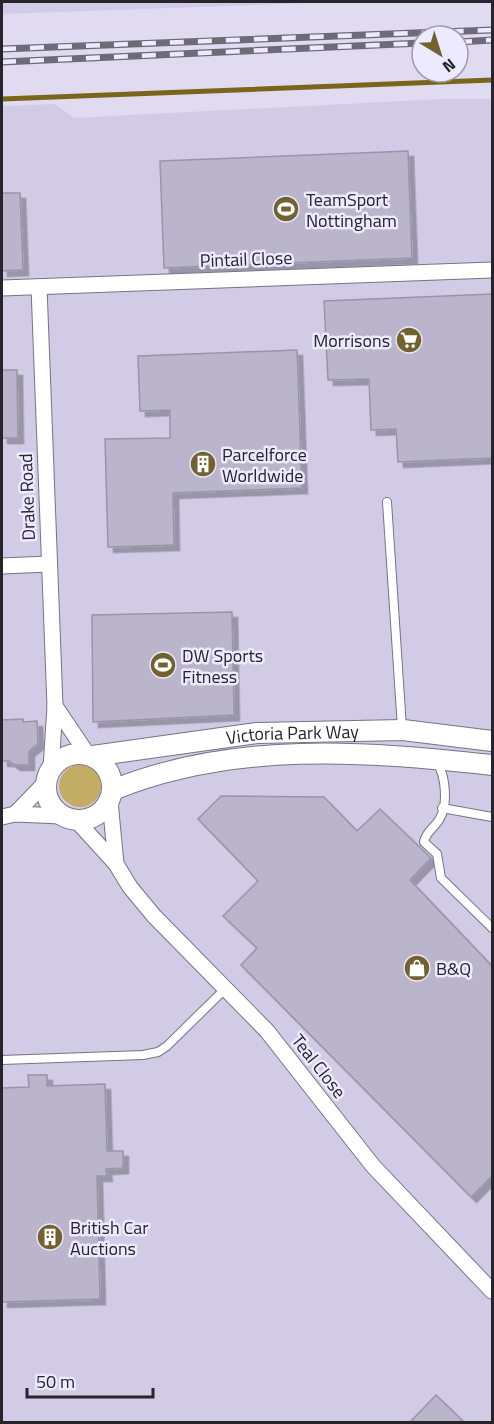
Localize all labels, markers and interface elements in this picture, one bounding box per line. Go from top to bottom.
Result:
north arrow [410,24,470,84]
text: N [437,53,461,79]
place label: TeamSport Nottingham [306,186,397,234]
sports icon: TeamSport Nottingham [271,194,301,224]
street label: Pintail Close [199,244,293,274]
supermarket icon: Morrisons [394,325,424,355]
place label: Morrisons [313,327,390,354]
place label: Parcelforce Worldwide [222,441,307,489]
building icon: Parcelforce Worldwide [188,449,218,479]
street label: Drake Road [12,453,42,541]
place label: DW Sports Fitness [182,642,263,690]
sports icon: DW Sports Fitness [148,650,178,680]
street label: Victoria Park Way [224,717,360,751]
shop icon: B&Q [402,953,432,983]
place label: B&Q [436,955,471,982]
street label: Teal Close [285,1028,353,1104]
place label: British Car Auctions [70,1214,149,1262]
building icon: British Car Auctions [35,1222,65,1252]
scale bar [27,1361,153,1399]
text: 50 m [36,1368,75,1395]

